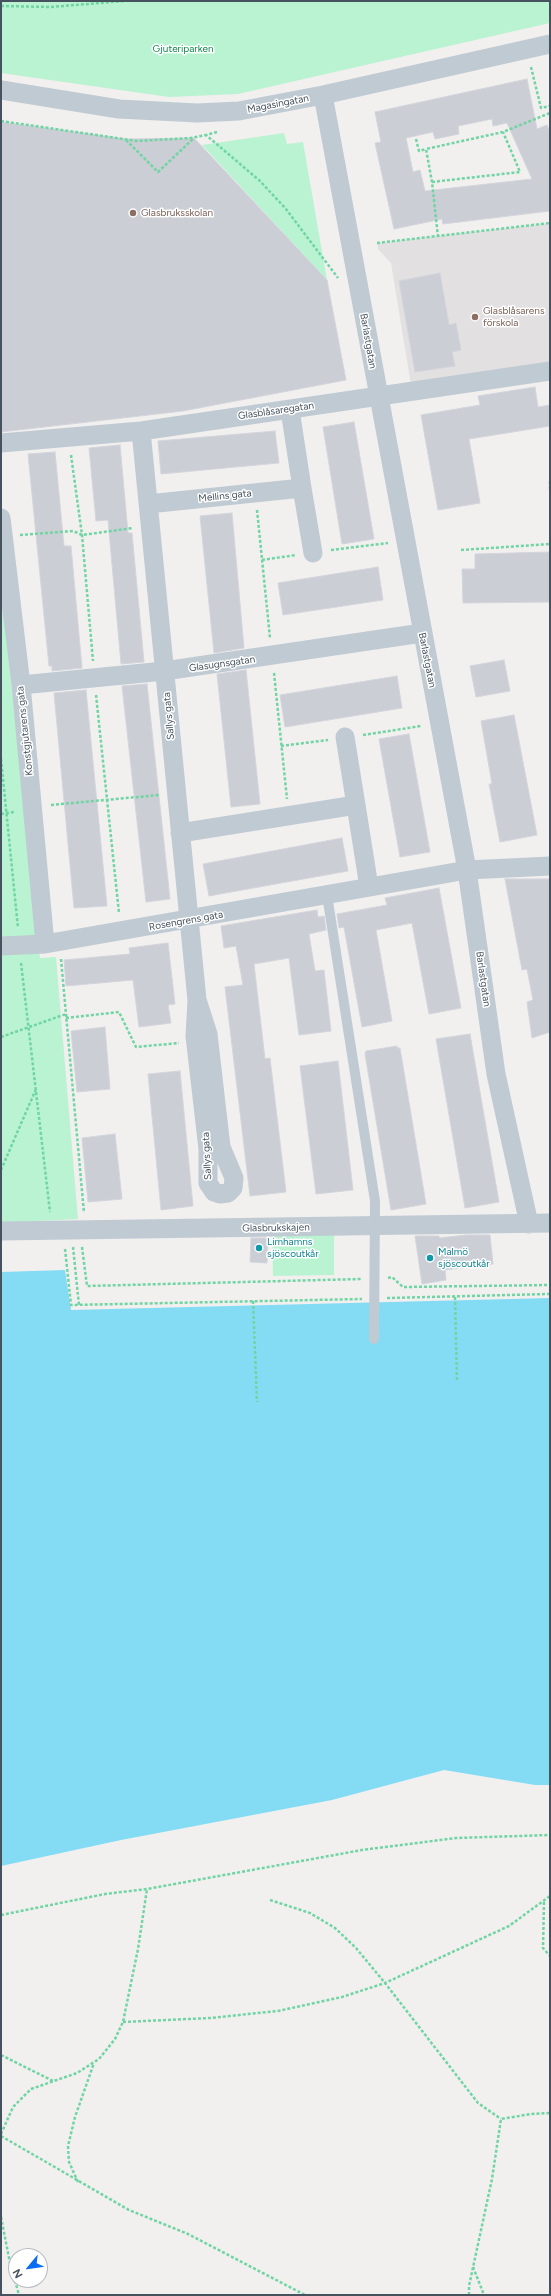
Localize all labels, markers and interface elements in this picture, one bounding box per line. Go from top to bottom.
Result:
park label: Gjuteriparken [153,43,213,55]
street label: Magasingatan [246,92,310,116]
place label: Glasbruksskolan [141,207,213,219]
marker: Glasbruksskolan [128,208,138,218]
place label: Glasblåsarens förskola [483,305,545,328]
marker: Glasblåsarens förskola [470,312,480,322]
street label: Barlastgatan [357,313,379,369]
street label: Glasblåsaregatan [237,400,315,422]
street label: Mellins gata [198,487,252,505]
street label: Barlastgatan [416,632,438,688]
street label: Glasugnsgatan [188,653,256,675]
street label: Konstgjutarens gata [14,686,36,776]
street label: Sallys gata [161,692,177,740]
street label: Rosengrens gata [148,909,224,933]
street label: Barlastgatan [473,951,493,1007]
street label: Sallys gata [200,1132,214,1180]
street label: Glasbrukskajen [242,1221,310,1235]
place label: Limhamns sjöscoutkår [267,1236,319,1260]
marker: Limhamns sjöscoutkår [254,1243,264,1253]
place label: Malmö sjöscoutkår [438,1246,490,1270]
marker: Malmö sjöscoutkår [425,1253,435,1263]
north arrow [8,2248,48,2288]
text: N [10,2267,26,2280]

